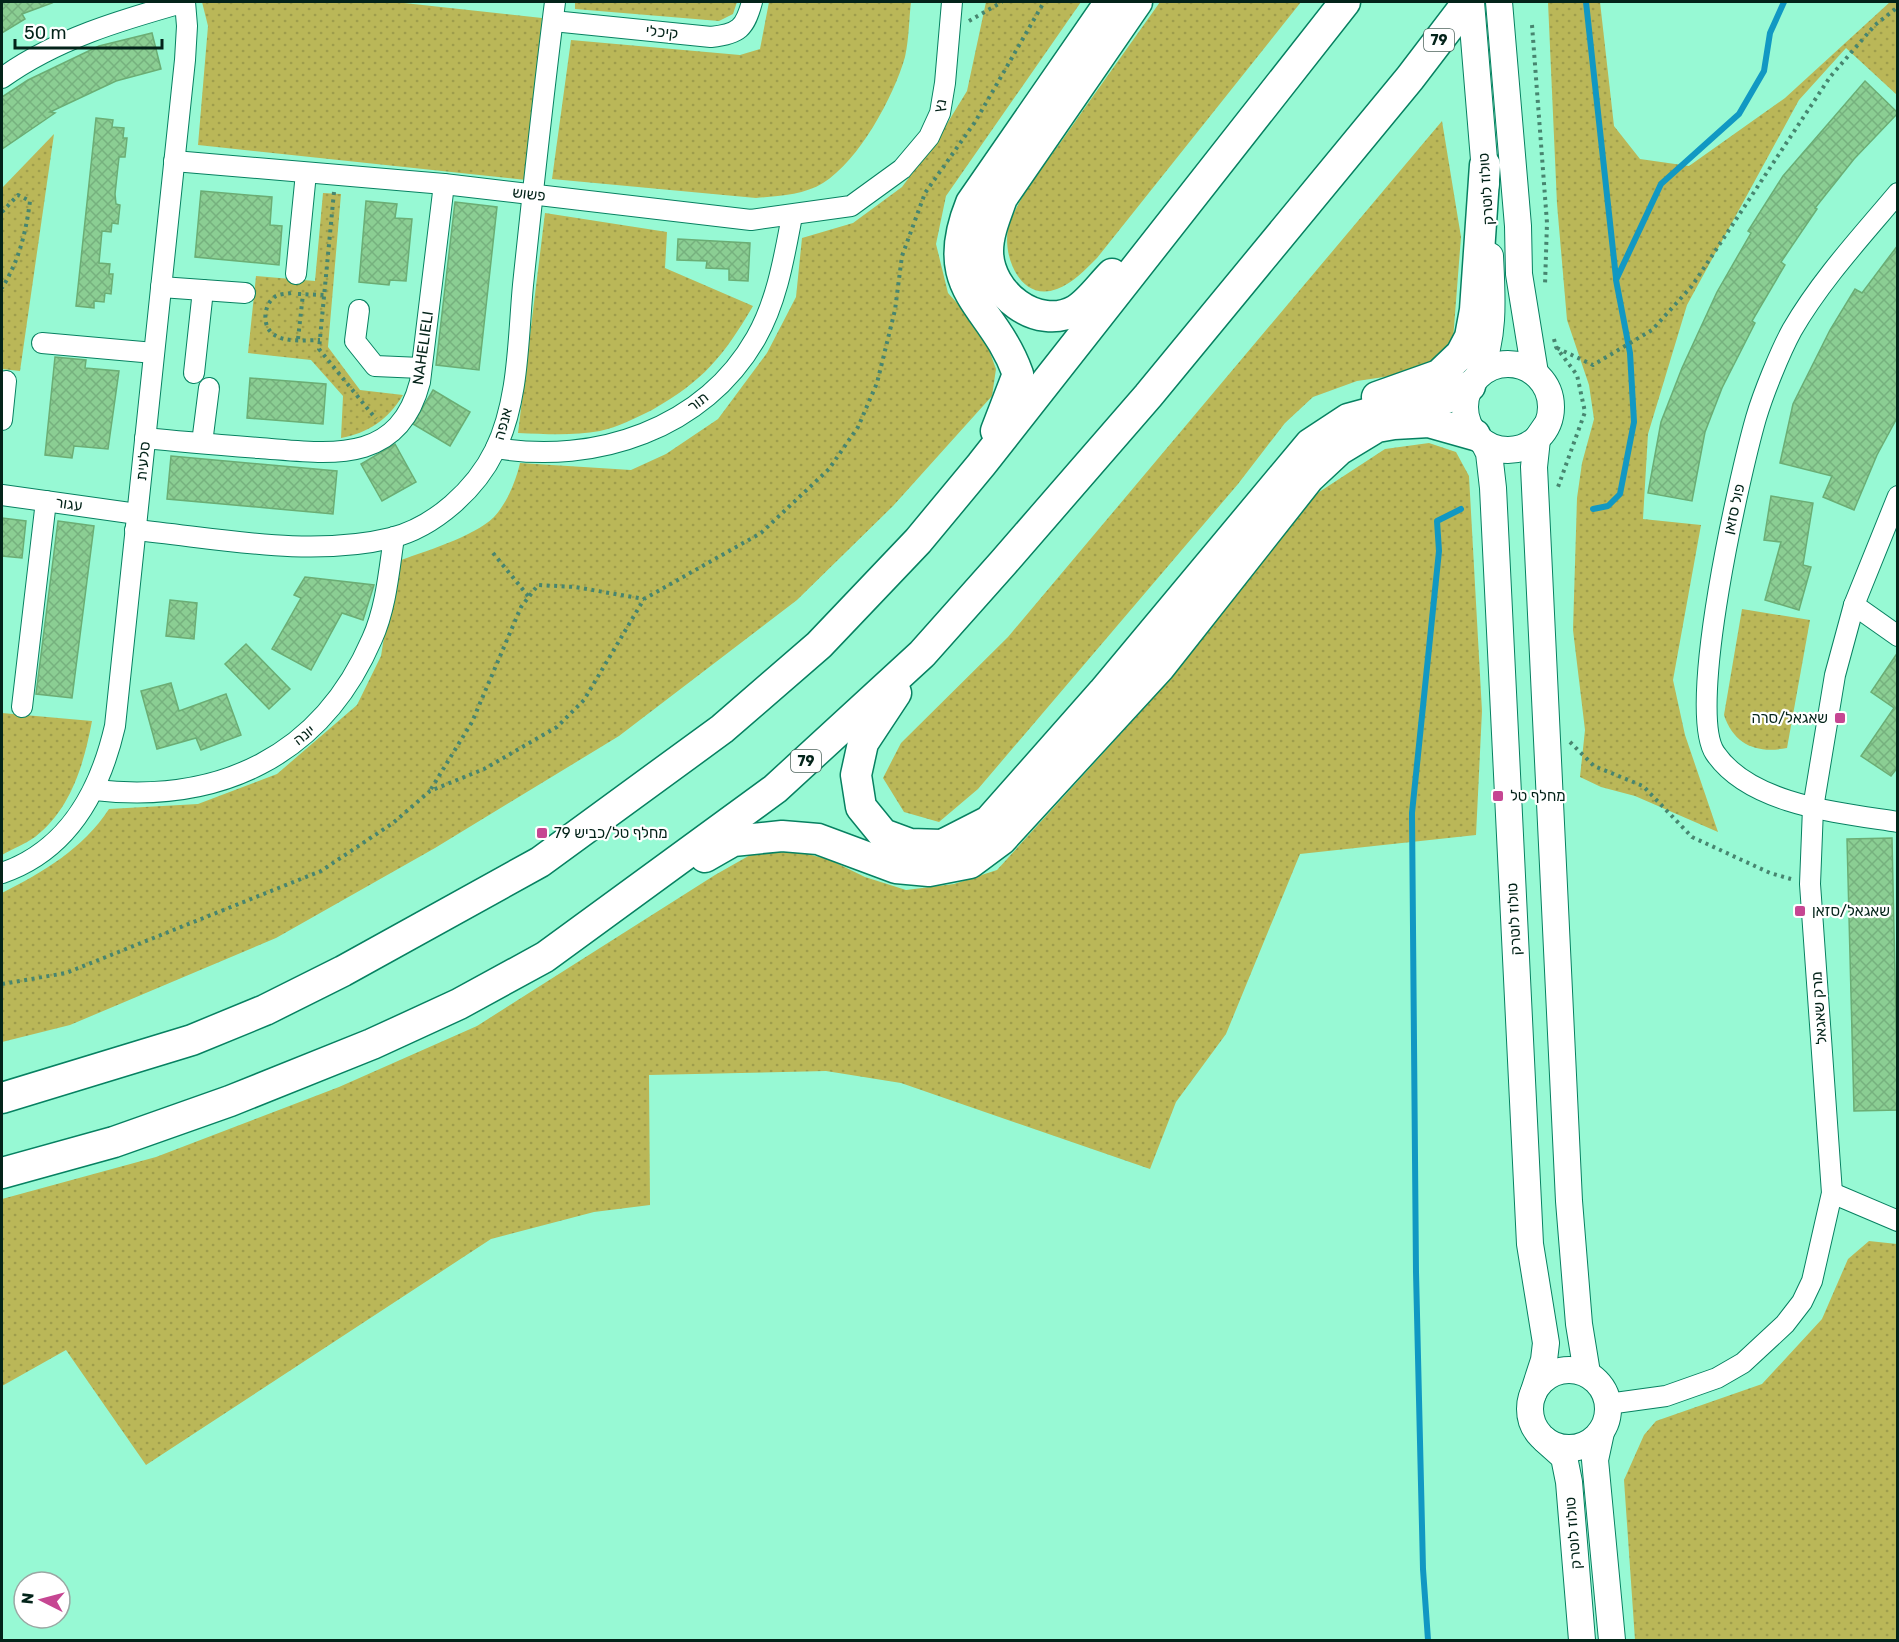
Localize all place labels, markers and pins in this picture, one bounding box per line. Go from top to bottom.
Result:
place label: שאגאל/סרה [1752,709,1828,727]
marker: שאגאל/סרה [1833,711,1847,725]
place label: מחלף טל [1510,787,1566,805]
marker: מחלף טל [1491,789,1505,803]
place label: מחלף טל/כביש 79 [554,824,668,842]
marker: מחלף טל/כביש 79 [535,826,549,840]
place label: שאגאל/סזאן [1812,902,1890,920]
marker: שאגאל/סזאן [1793,904,1807,918]

